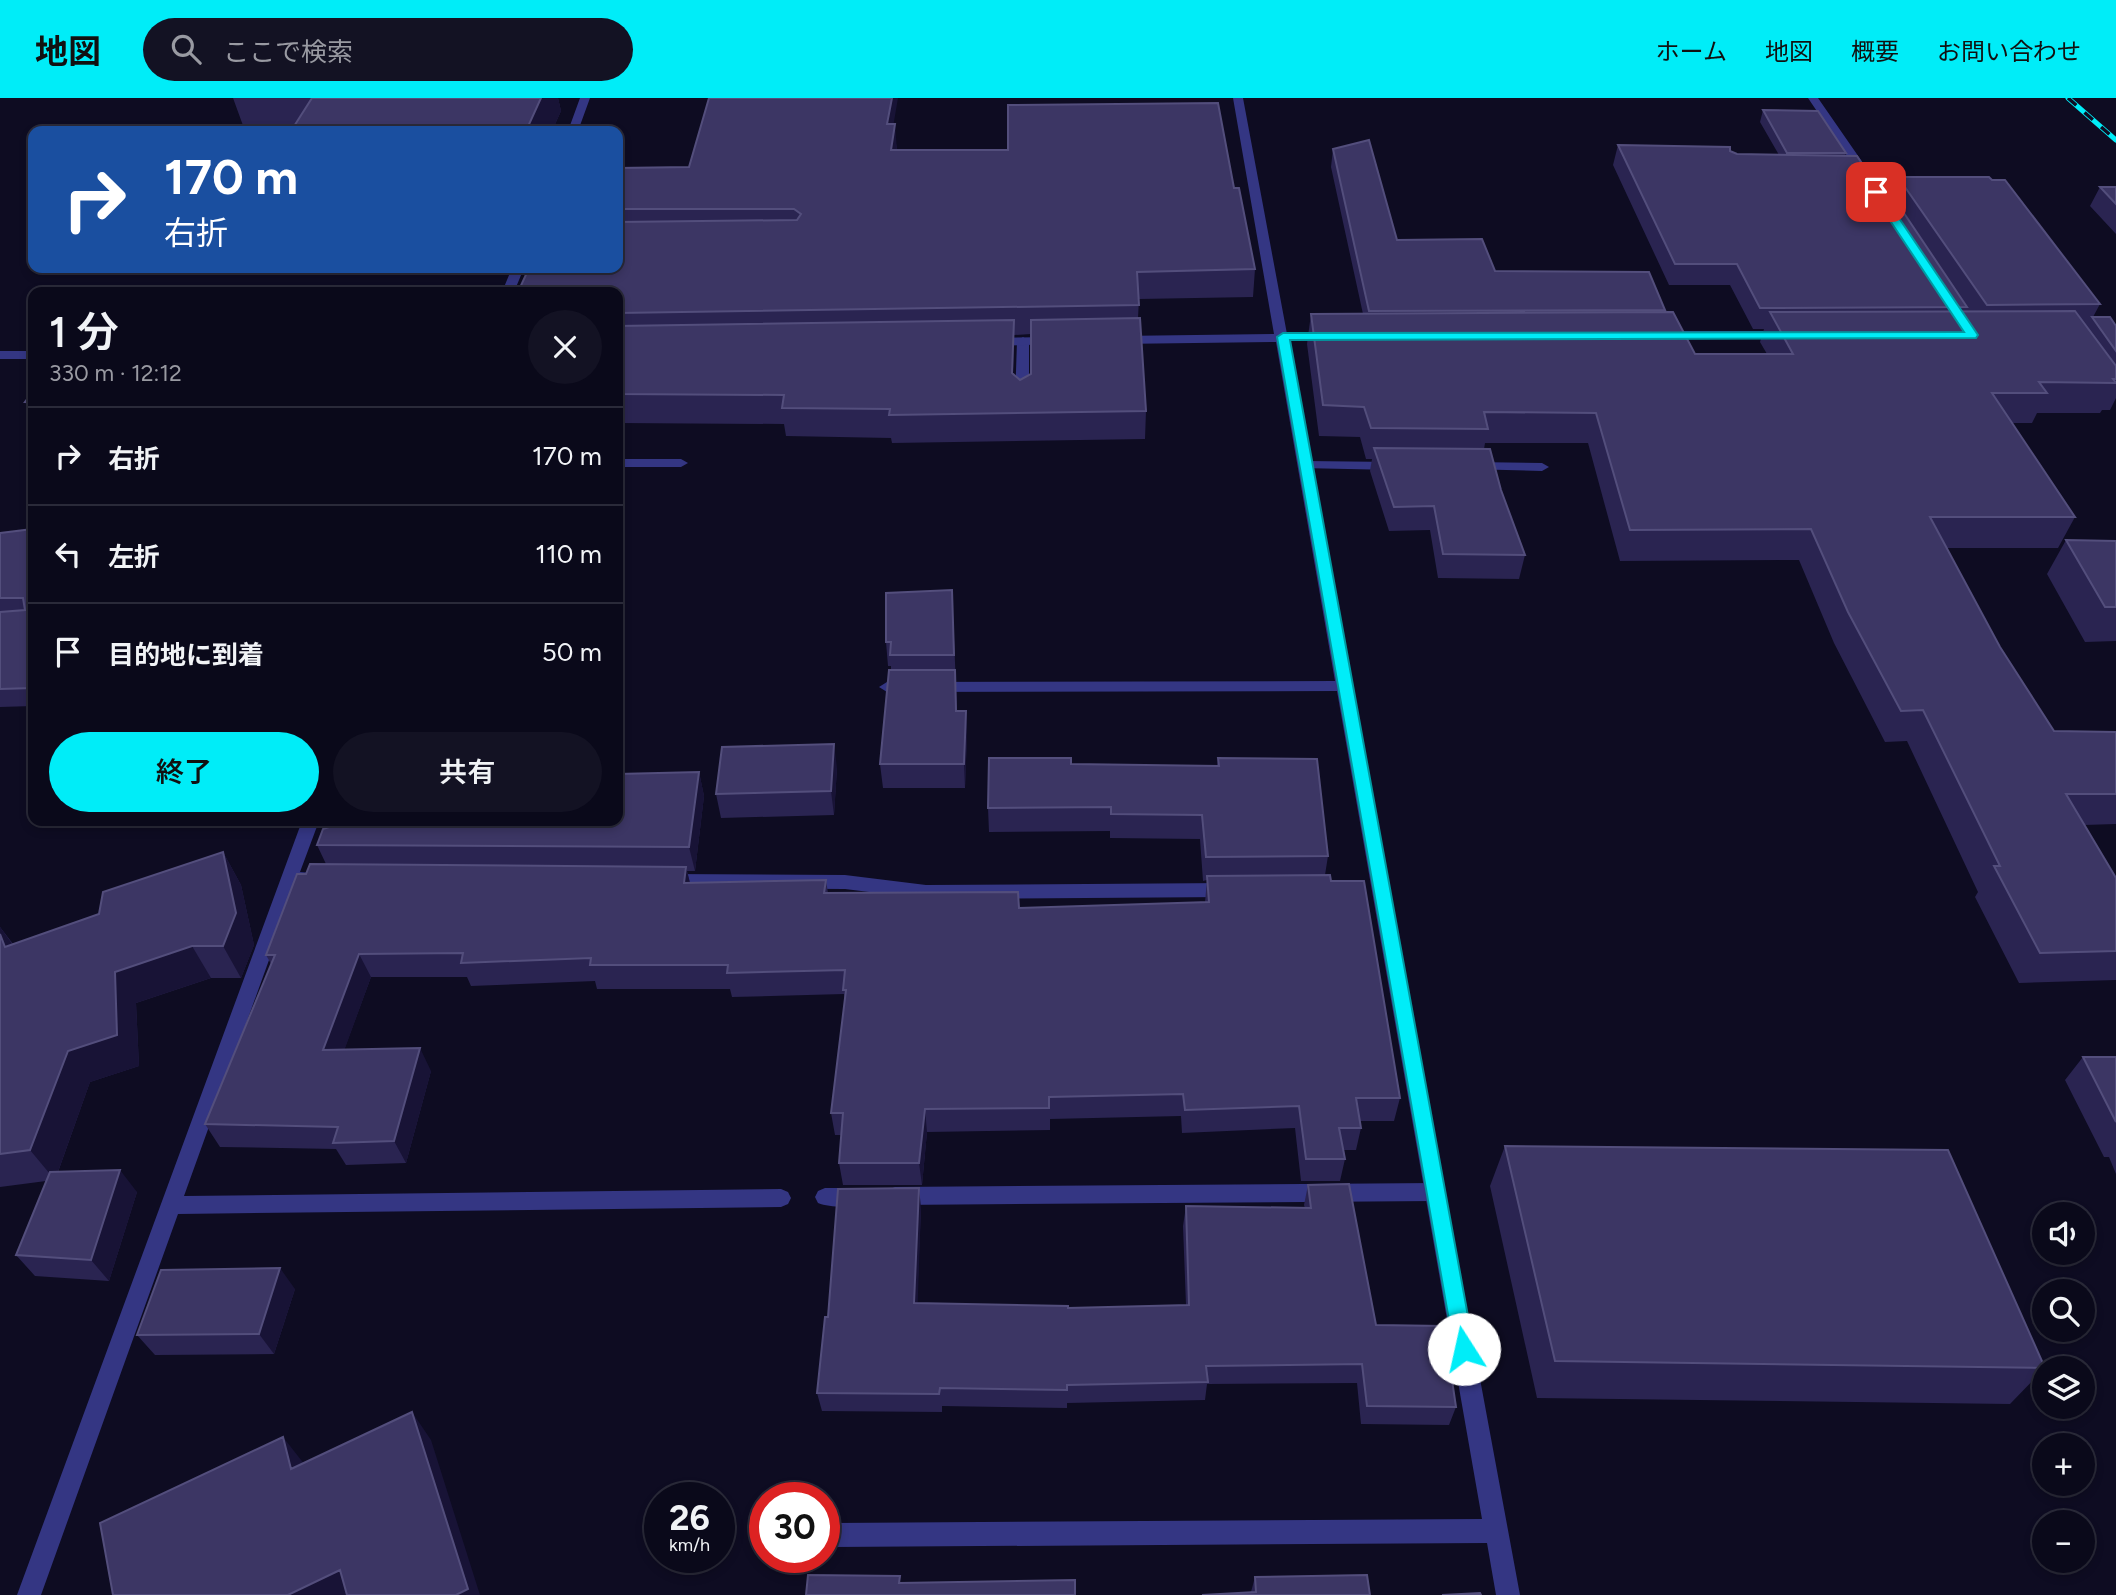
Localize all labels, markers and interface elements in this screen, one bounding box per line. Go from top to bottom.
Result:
search box [143,18,633,81]
icon: search [167,30,205,68]
text: 地図 [35,32,101,71]
text: ここで検索 [223,36,353,68]
text: ホーム [1656,37,1727,66]
text: 地図 [1765,37,1813,66]
text: 概要 [1851,37,1899,66]
text: お問い合わせ [1937,37,2081,66]
text: 170 m [164,147,298,206]
icon: right [49,154,140,245]
pin [1846,162,1906,222]
icon: arrive [1857,173,1895,211]
text: 右折 [164,214,228,252]
text: 1 分 [49,307,119,358]
button: close [528,310,602,384]
text: 330 m · 12:12 [49,359,182,387]
icon: right [49,437,87,475]
text: 170 m [532,440,602,472]
text: 右折 [108,443,160,475]
icon: left [49,535,87,573]
text: 110 m [535,538,602,570]
text: 左折 [108,541,160,573]
icon: arrive [49,633,87,671]
text: 50 m [542,636,602,668]
text: 目的地に到着 [108,639,264,671]
button: 終了 [49,732,319,812]
button: 共有 [333,732,602,812]
map controls [2032,1202,2095,1573]
button: sound [2032,1202,2095,1265]
button: search [2032,1279,2095,1342]
position arrow [1427,1312,1501,1386]
button: layers [2032,1356,2095,1419]
button: + [2032,1433,2095,1496]
speed limit sign: 30 [749,1482,840,1573]
text: 26 [669,1497,710,1539]
button: − [2032,1510,2095,1573]
text: km/h [669,1534,710,1556]

